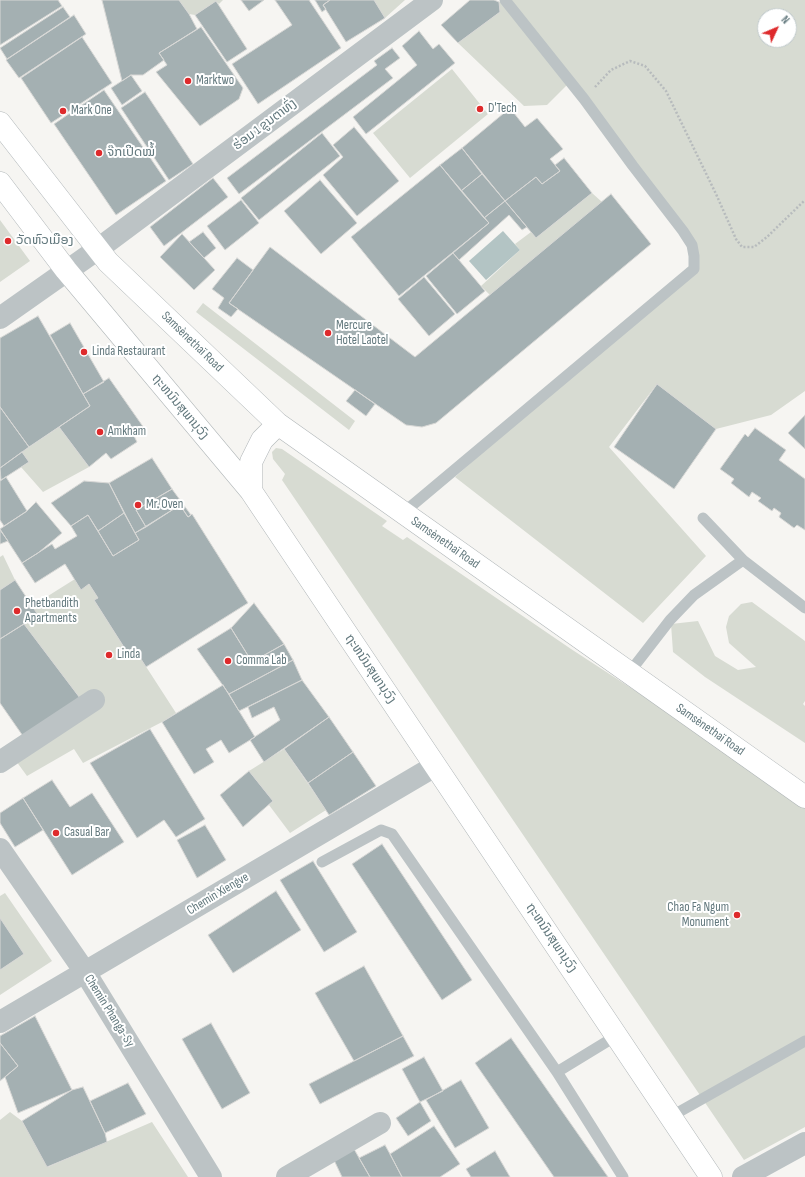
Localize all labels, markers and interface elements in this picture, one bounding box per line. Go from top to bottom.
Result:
north arrow [757,8,797,48]
text: N [779,13,792,27]
place label: Marktwo [196,73,234,89]
marker: Marktwo [183,76,193,86]
street label: ຮ່ອມ 1 ຂູນຕາທົ່ງ [230,96,300,154]
place label: D'Tech [488,101,517,117]
place label: Mark One [71,103,112,119]
marker: D'Tech [475,104,485,114]
marker: Mark One [58,106,68,116]
place label: ຈ໊ກເປີດໝ້ໍ [107,145,155,161]
marker: ຈ໊ກເປີດໝ້ໍ [94,148,104,158]
place label: ວັດຫົວເມືອງ [16,233,73,249]
marker: ວັດຫົວເມືອງ [3,236,13,246]
street label: Samsènethaï Road [158,309,226,375]
place label: Mercure Hotel Laotel [336,318,388,349]
marker: Mercure Hotel Laotel [323,328,333,338]
place label: Linda Restaurant [92,344,166,360]
marker: Linda Restaurant [79,347,89,357]
street label: ຖະຫນົນສຸພານຸວົງ [148,371,212,443]
place label: Amkham [108,424,146,440]
marker: Amkham [95,427,105,437]
place label: Mr. Oven [146,497,183,513]
marker: Mr. Oven [133,500,143,510]
street label: Samsènethaï Road [408,514,482,572]
place label: Phetbandith Apartments [25,596,79,627]
marker: Phetbandith Apartments [12,606,22,616]
street label: ຖະຫນົນສຸພານຸວົງ [341,631,399,707]
place label: Linda [117,647,140,663]
marker: Linda [104,650,114,660]
place label: Comma Lab [236,653,287,669]
marker: Comma Lab [223,656,233,666]
street label: Samsènethaï Road [673,701,747,759]
place label: Casual Bar [64,825,109,841]
marker: Casual Bar [51,828,61,838]
street label: Chemin Xiengve [184,869,252,919]
street label: ຖະຫນົນສຸພານຸວົງ [522,900,580,976]
place label: Chao Fa Ngum Monument [667,900,729,931]
marker: Chao Fa Ngum Monument [732,910,742,920]
street label: Chemin Phanga-Sy [81,972,137,1050]

